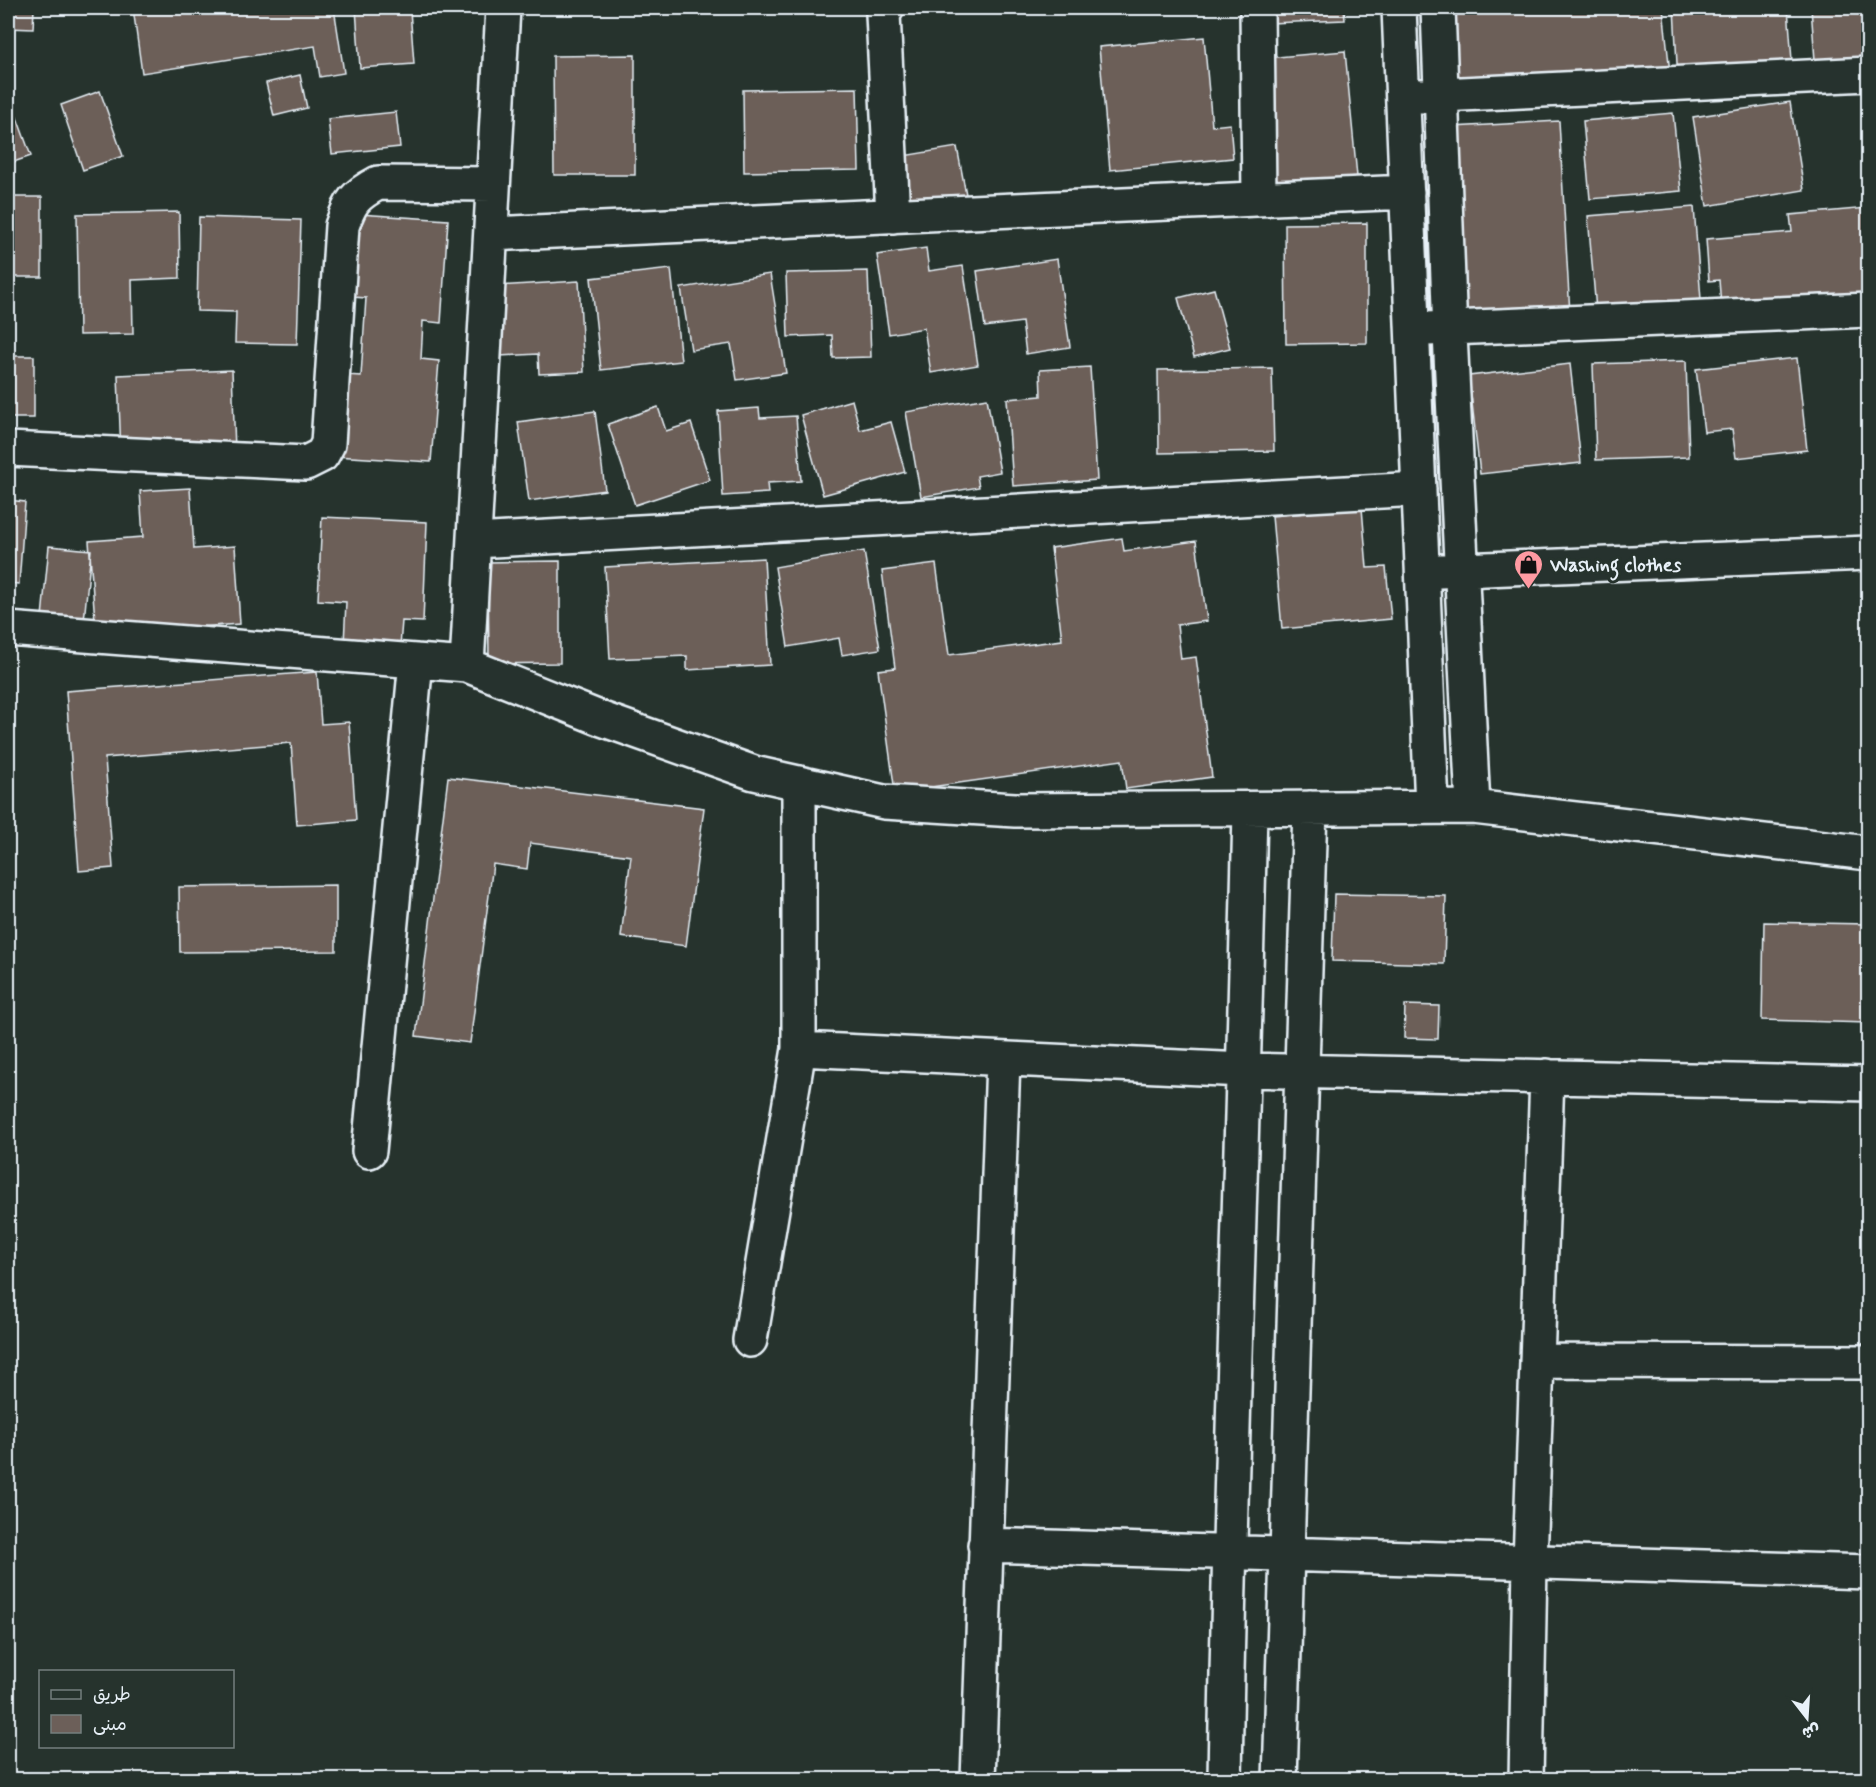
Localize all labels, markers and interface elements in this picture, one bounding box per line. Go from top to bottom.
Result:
shop icon: Washing clothes [1513,548,1545,590]
place label: Washing clothes [1549,552,1682,581]
legend [39,1670,234,1748]
text: طريق [93,1683,131,1707]
north arrow [1777,1688,1837,1748]
text: مبنى [93,1713,127,1737]
text: ش [1799,1718,1822,1744]

